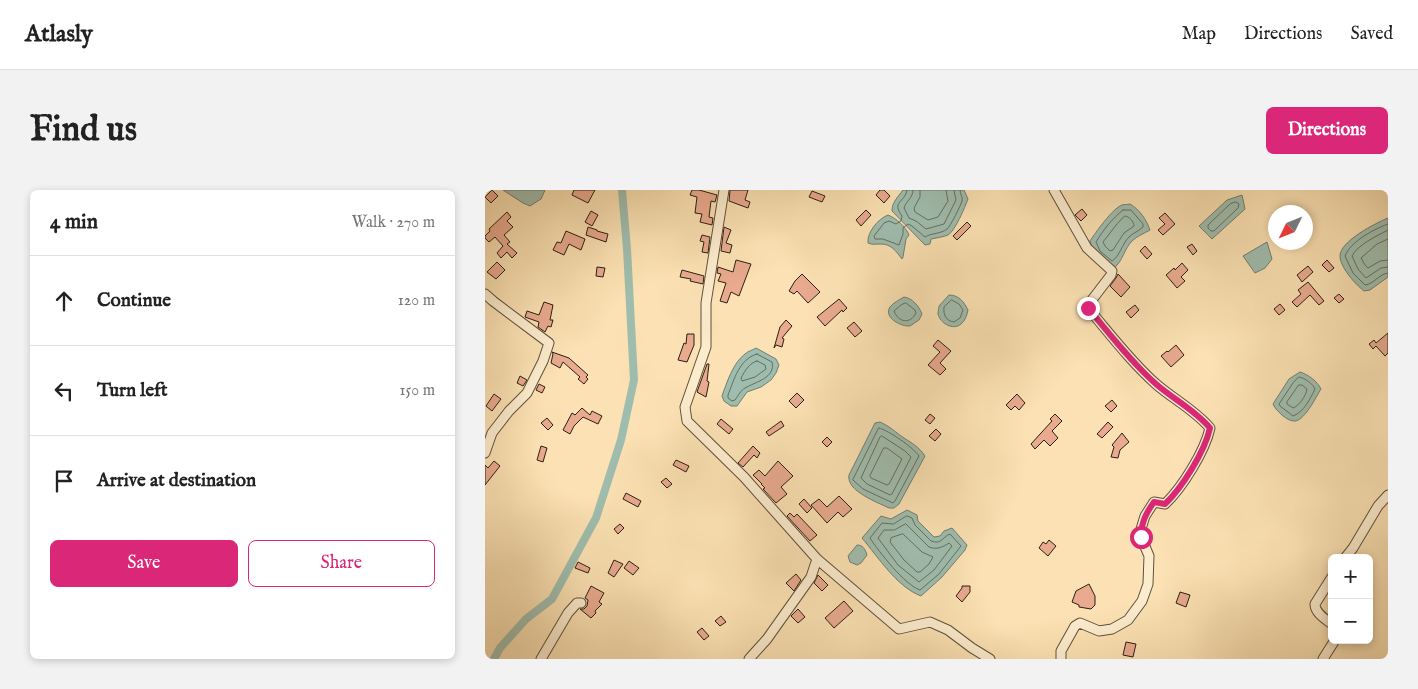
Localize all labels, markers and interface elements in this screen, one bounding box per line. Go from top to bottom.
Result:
text: Atlasly [25,19,93,50]
text: Map [1182,23,1216,46]
text: Directions [1244,23,1322,46]
text: Saved [1350,23,1393,46]
button: Directions [1266,107,1388,154]
text: Find us [30,108,137,153]
north arrow [1268,205,1313,250]
text: 4 min [50,209,98,236]
text: Walk · 270 m [352,213,435,233]
icon: ahead [50,287,78,315]
text: Continue [97,289,171,313]
text: 120 m [398,291,435,311]
route end [1077,297,1100,320]
icon: left [50,377,78,405]
text: Turn left [97,379,168,403]
text: 150 m [400,381,435,401]
icon: arrive [50,467,78,495]
text: Arrive at destination [97,469,256,493]
route start [1130,526,1153,549]
button: Save [50,540,238,587]
button: Share [248,540,435,587]
map controls [1328,554,1373,644]
button: + [1328,554,1373,599]
button: − [1328,599,1373,644]

